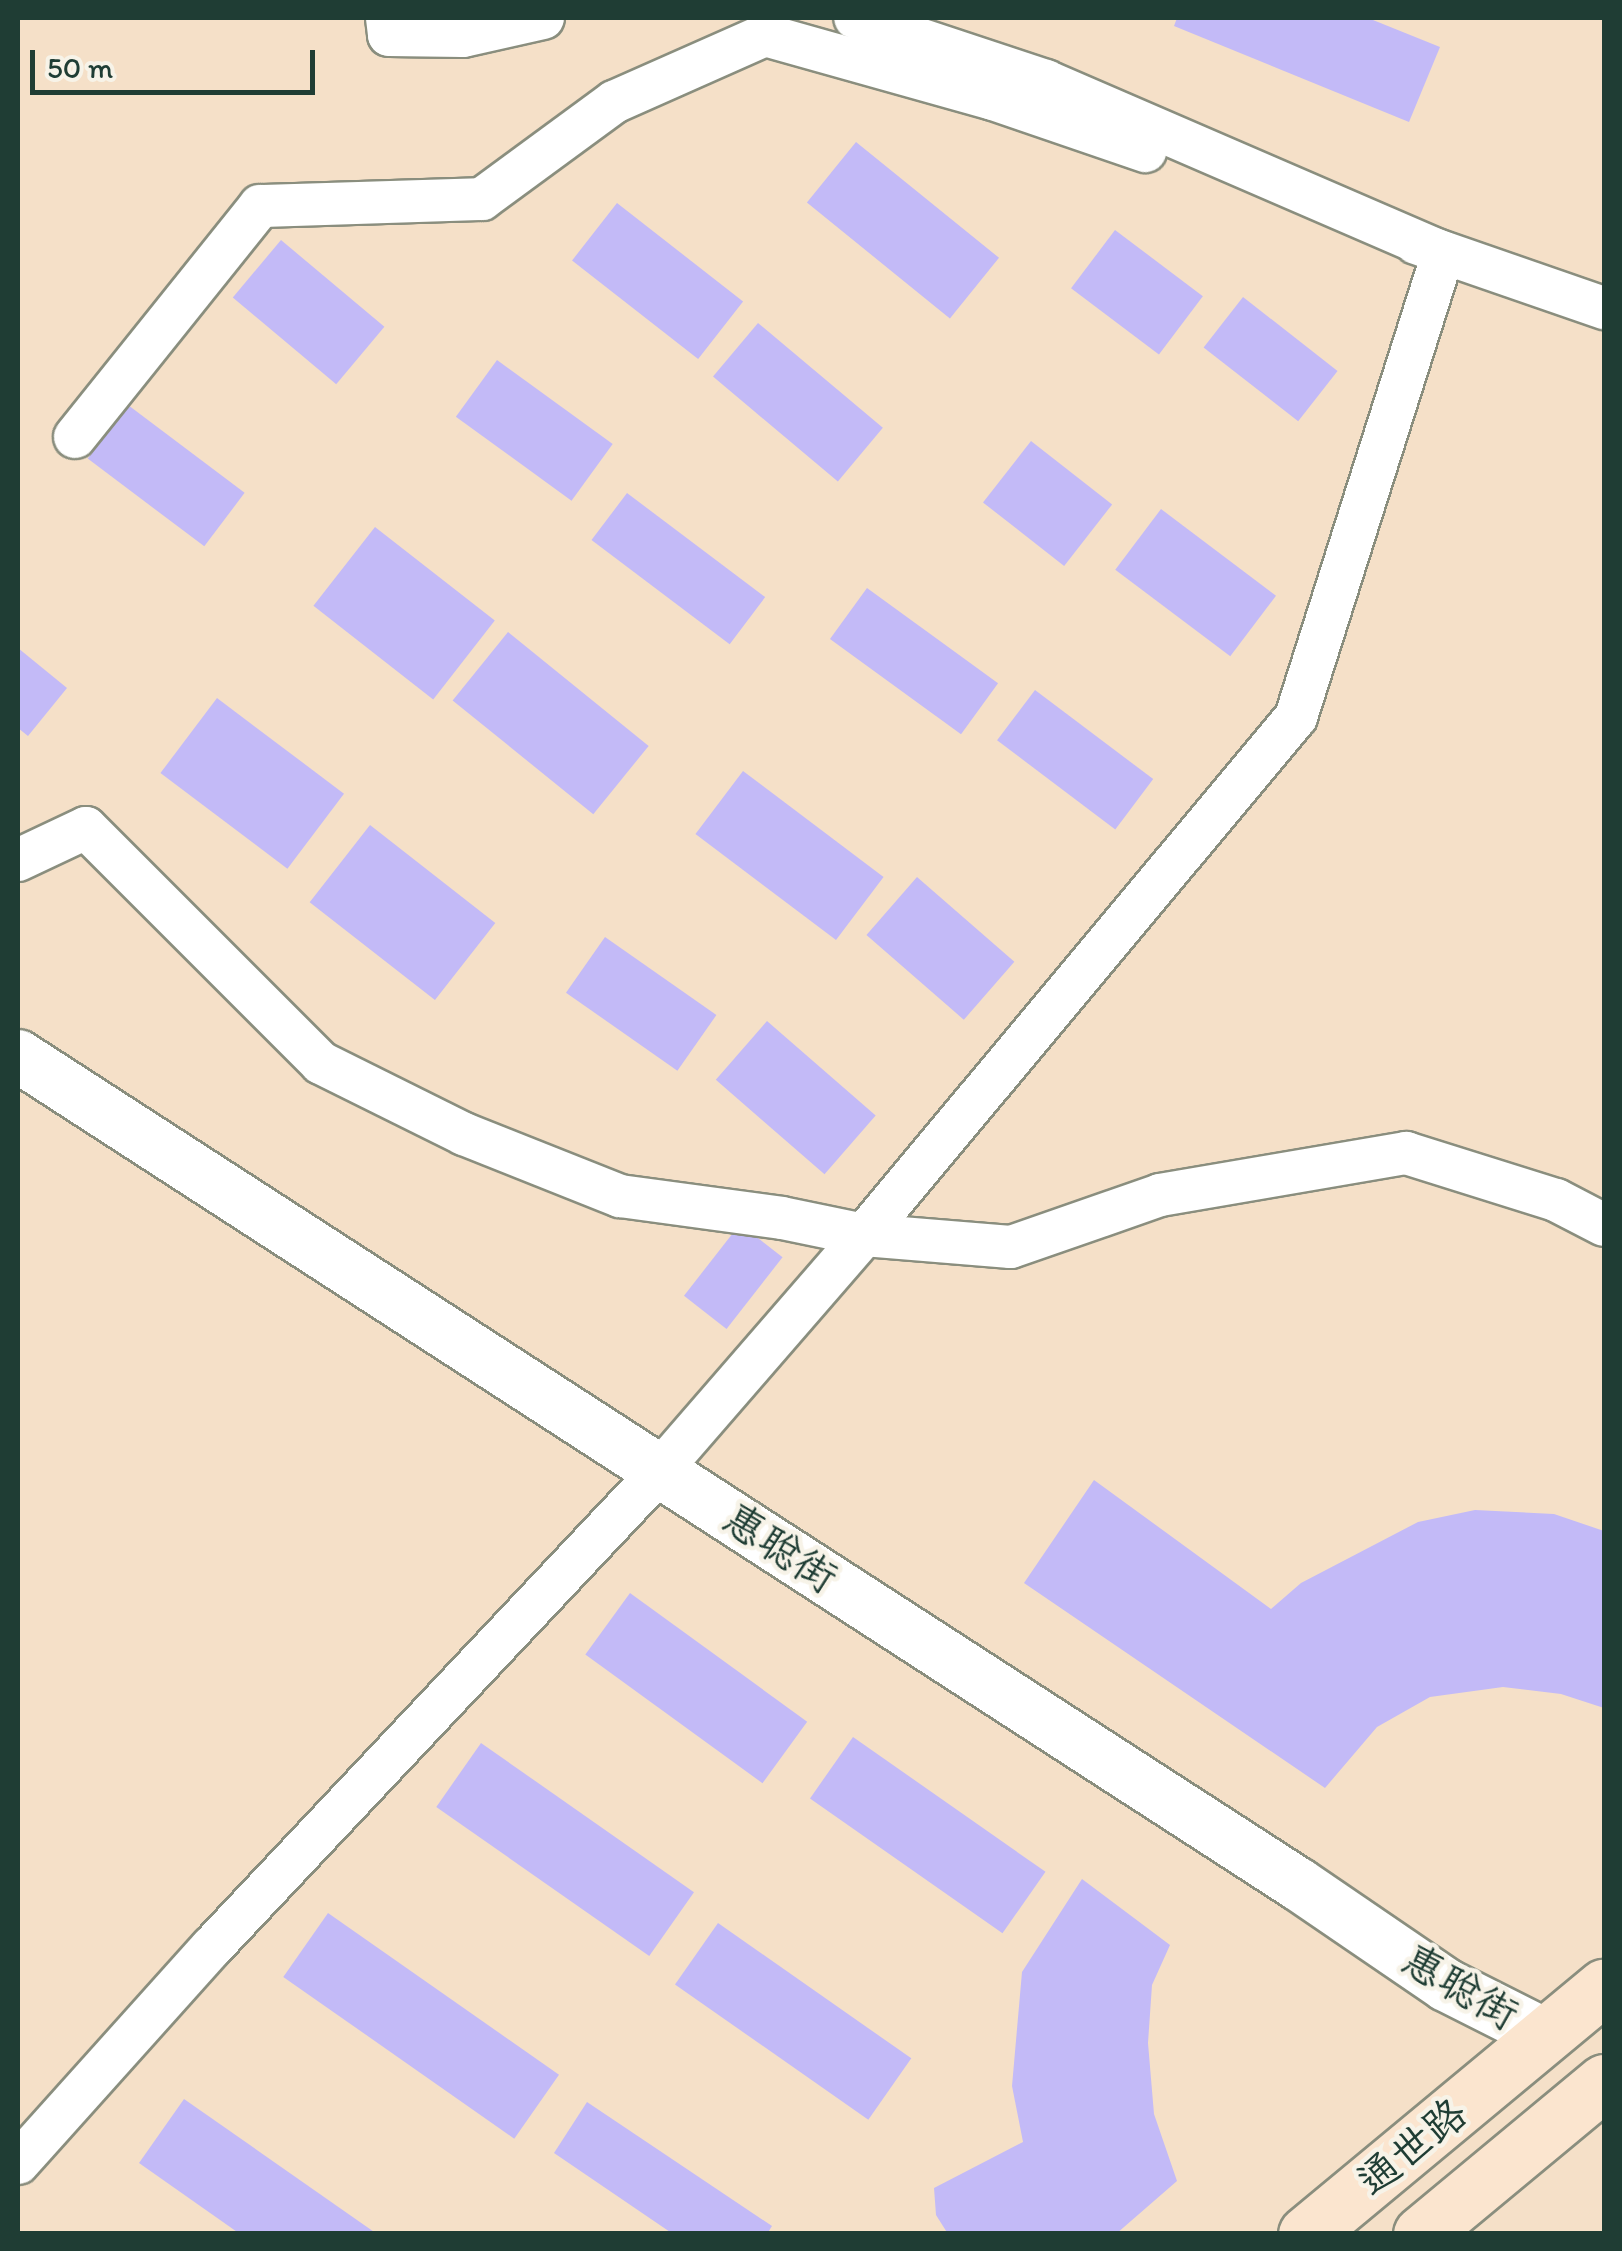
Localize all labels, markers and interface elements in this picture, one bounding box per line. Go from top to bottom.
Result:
scale bar [35,30,320,92]
text: 50 m [47,49,113,86]
street label: 惠聪街 [713,1493,847,1603]
street label: 惠聪街 [1393,1934,1527,2040]
street label: 通世路 [1347,2088,1477,2206]

